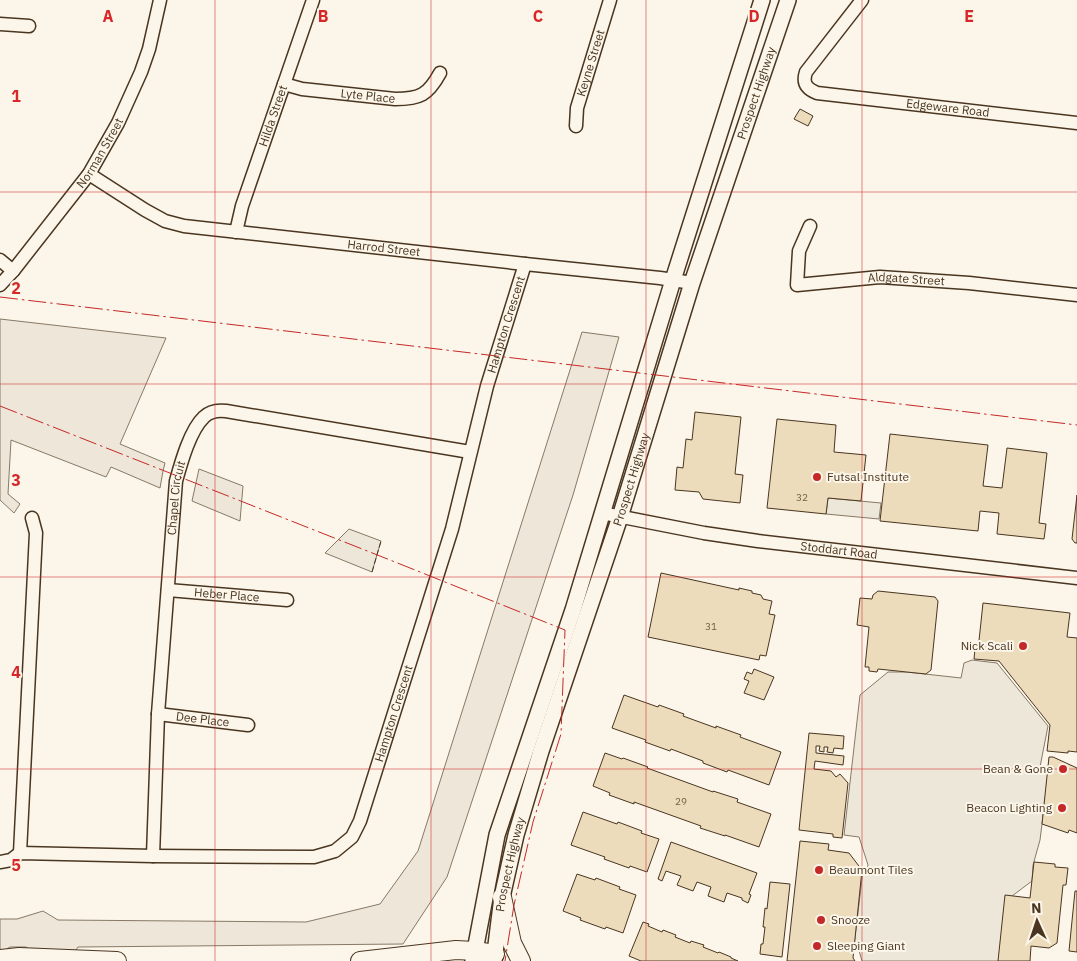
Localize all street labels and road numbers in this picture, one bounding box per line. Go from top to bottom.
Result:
street label: Keyne Street [573,28,608,98]
street label: Prospect Highway [733,45,779,141]
street label: Hilda Street [255,83,290,148]
street label: Lyte Place [340,85,396,106]
street label: Edgeware Road [905,95,990,120]
street label: Norman Street [73,116,126,191]
street label: Harrod Street [347,236,421,259]
street label: Aldgate Street [867,269,945,288]
street label: Hampton Crescent [483,274,528,375]
street label: Prospect Highway [610,431,652,528]
street label: Chapel Circuit [164,459,188,536]
street label: Stoddart Road [800,538,878,562]
street label: Heber Place [194,584,260,605]
street label: Hampton Crescent [371,663,416,764]
street label: Dee Place [175,708,231,730]
street label: Prospect Highway [492,815,528,913]

